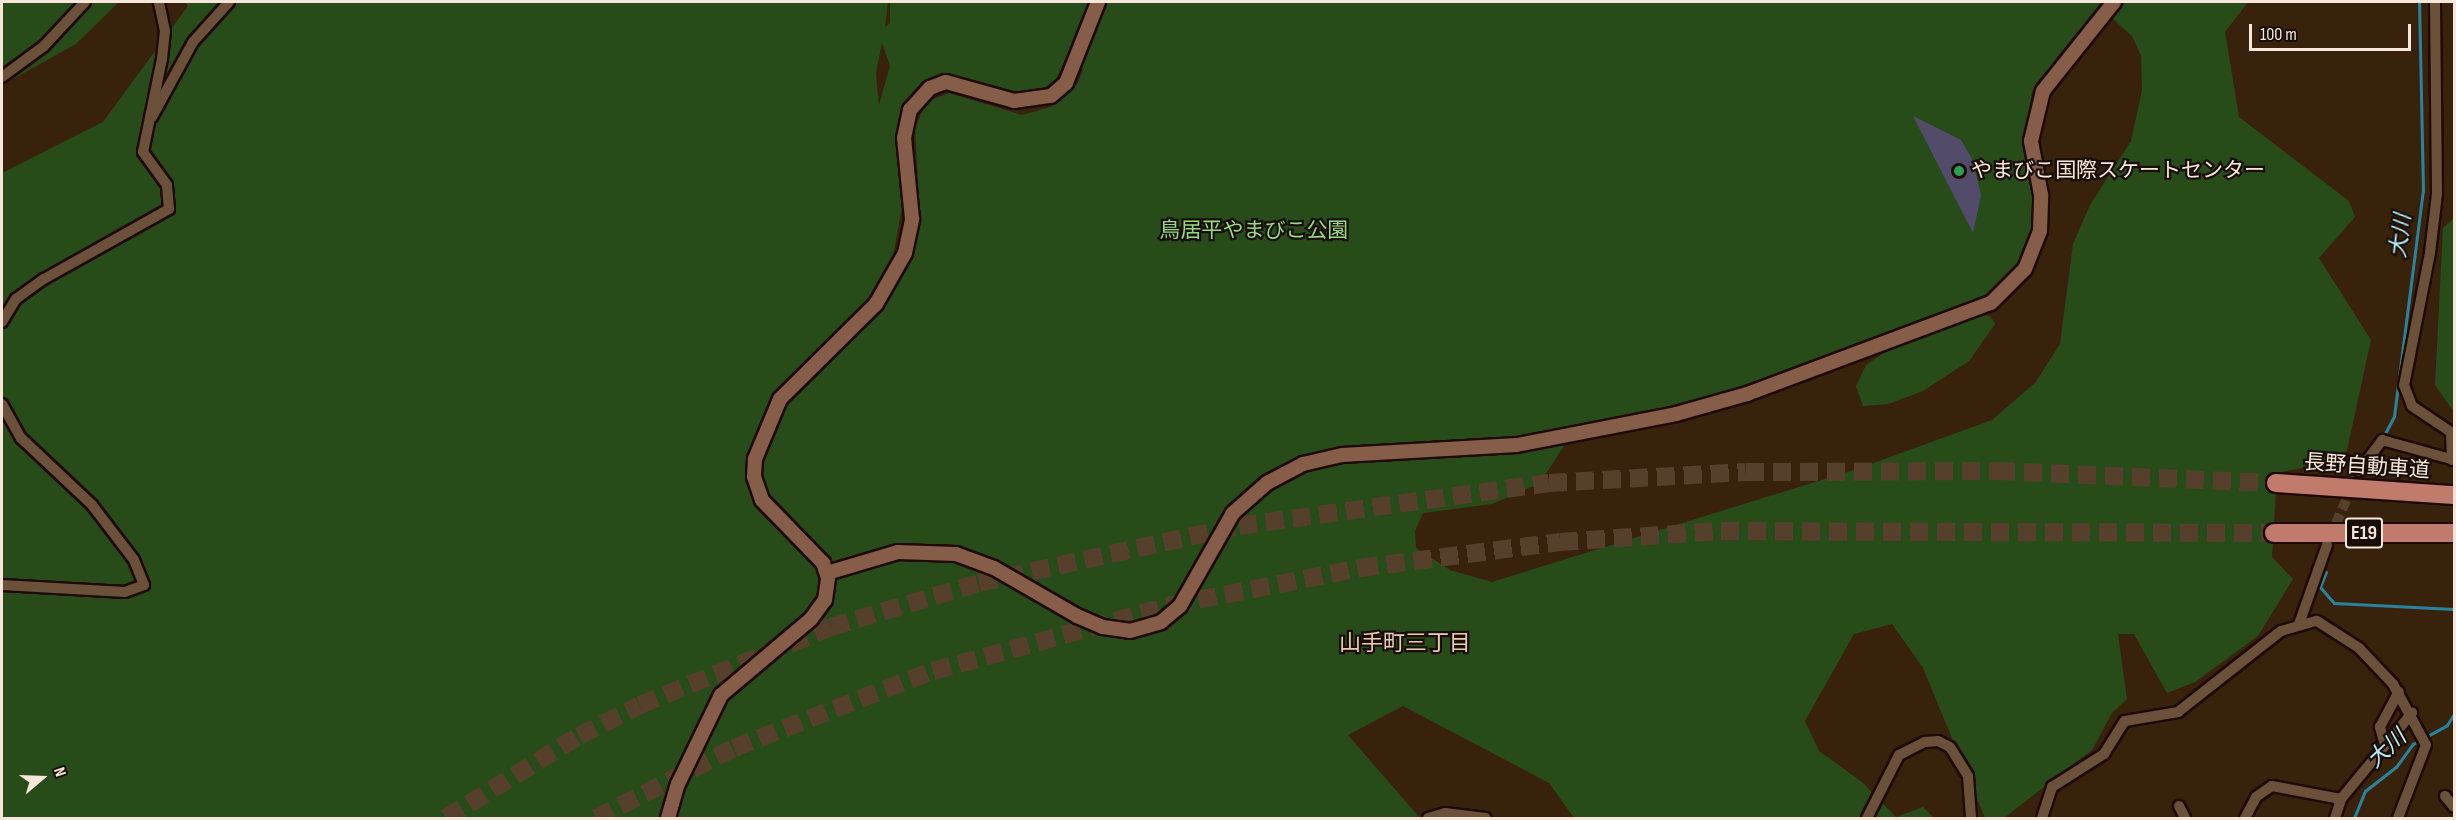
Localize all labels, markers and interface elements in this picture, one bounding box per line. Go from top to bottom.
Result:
scale bar [2252,12,2414,50]
text: 100 m [2260,24,2297,45]
place label: やまびこ国際スケートセンター [1971,158,2265,184]
marker: やまびこ国際スケートセンター [1952,164,1966,178]
water label: 大川 [2385,213,2417,259]
park label: 鳥居平やまびこ公園 [1160,218,1348,244]
street label: 長野自動車道 [2303,450,2431,484]
road number: E19 [2344,516,2384,550]
district label: 山手町三丁目 [1339,631,1471,657]
water label: 大川 [2362,724,2412,774]
north arrow [12,748,72,808]
text: N [49,765,70,779]

